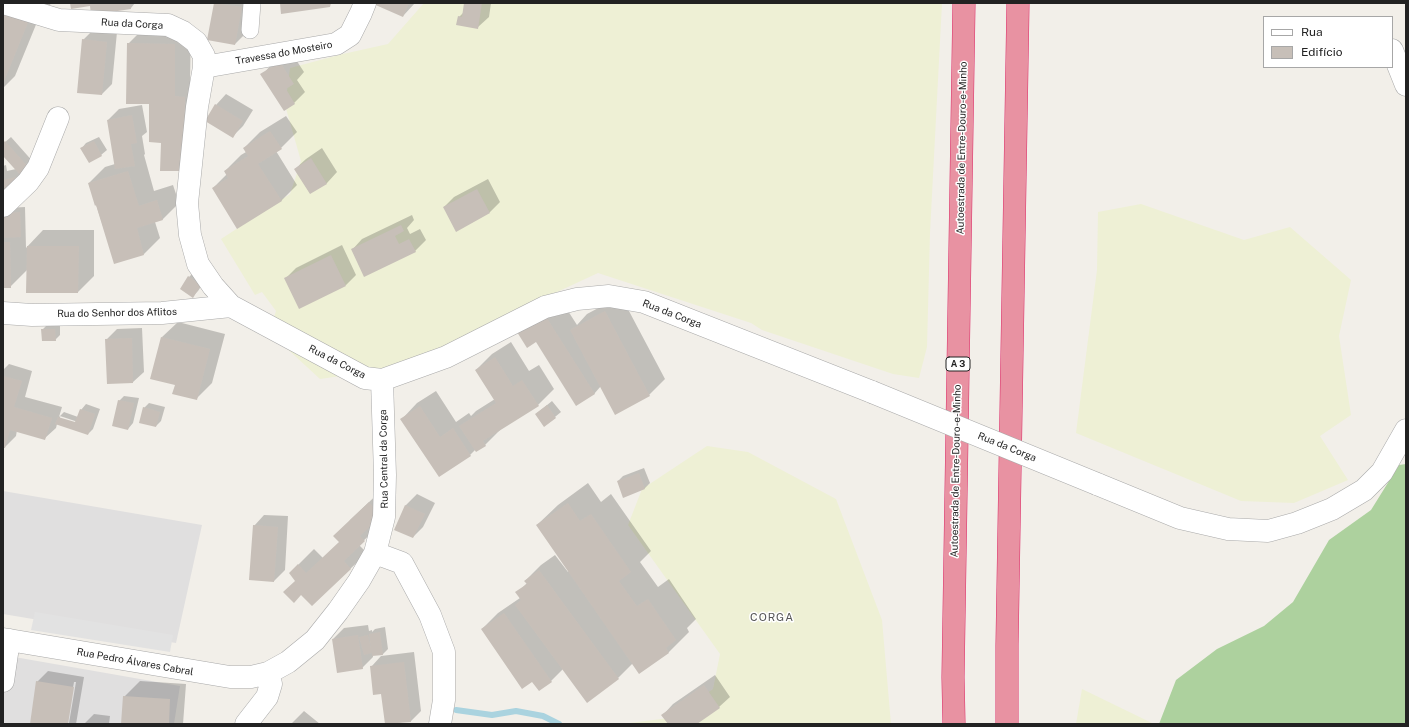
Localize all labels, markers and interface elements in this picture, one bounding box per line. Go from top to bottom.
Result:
street label: Rua da Corga [101,16,163,32]
legend [1263,16,1393,68]
text: Rua [1301,25,1323,39]
street label: Travessa do Mosteiro [235,39,333,67]
text: Edifício [1301,45,1342,59]
street label: Autoestrada de Entre-Douro-e-Minho [954,61,970,235]
street label: Rua da Corga [641,297,703,331]
street label: Rua do Senhor dos Aflitos [57,306,177,320]
street label: Rua da Corga [307,343,367,381]
road number: A 3 [946,357,970,371]
street label: Autoestrada de Entre-Douro-e-Minho [948,384,964,558]
street label: Rua Central da Corga [377,409,391,509]
street label: Rua da Corga [976,430,1038,464]
district label: CORGA [750,611,794,625]
street label: Rua Pedro Álvares Cabral [76,646,194,678]

